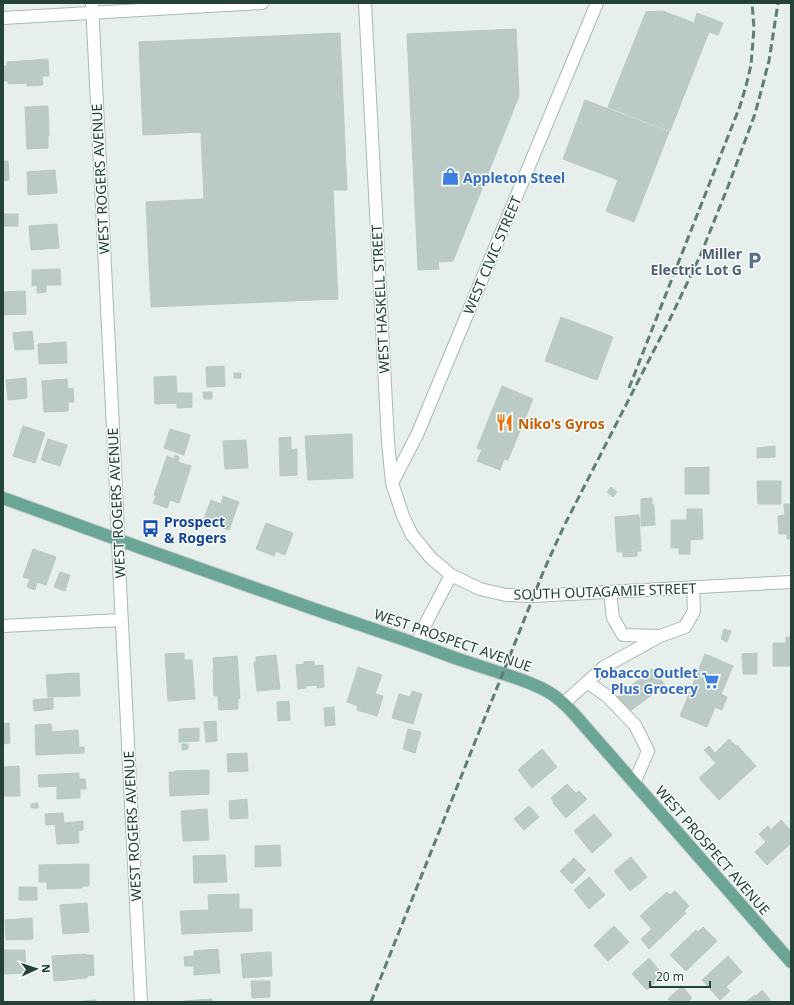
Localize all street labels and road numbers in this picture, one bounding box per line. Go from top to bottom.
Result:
street label: WEST ROGERS AVENUE [87,103,113,255]
street label: WEST CIVIC STREET [459,193,526,317]
street label: WEST HASKELL STREET [367,224,393,374]
street label: WEST ROGERS AVENUE [103,427,129,579]
street label: SOUTH OUTAGAMIE STREET [513,578,697,604]
street label: WEST PROSPECT AVENUE [372,604,534,676]
street label: WEST ROGERS AVENUE [119,750,145,902]
street label: WEST PROSPECT AVENUE [652,781,774,919]

